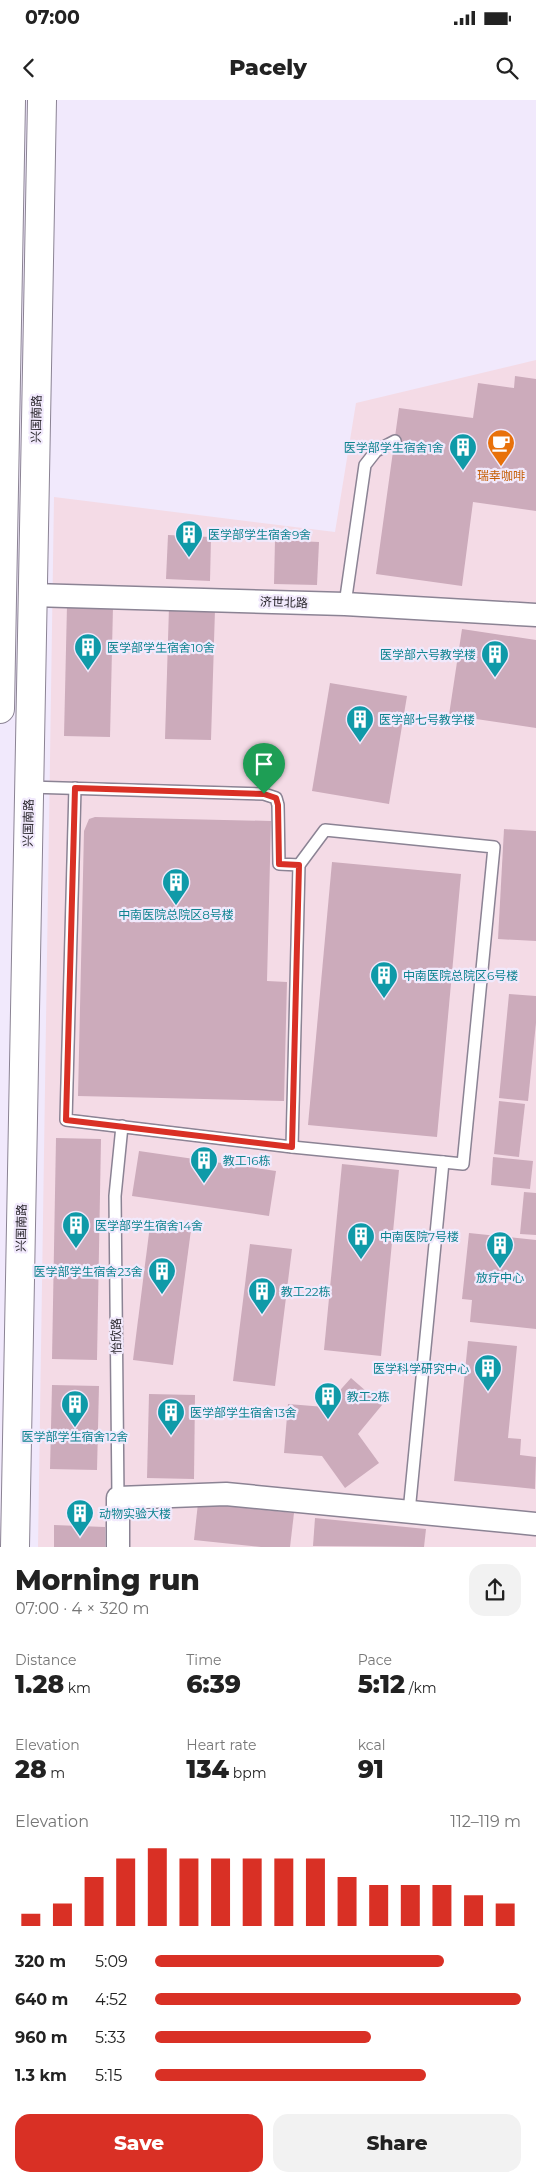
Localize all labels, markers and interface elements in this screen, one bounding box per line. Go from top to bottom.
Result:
text: 07:00 [25,6,80,29]
icon: back [15,54,43,82]
text: Pacely [229,54,307,81]
icon: search [493,54,521,82]
street label: 兴国南路 [28,395,44,443]
cafe icon: 瑞幸咖啡 [486,428,516,467]
building icon: 医学部学生宿舍1舍 [448,432,478,471]
place label: 医学部学生宿舍1舍 [344,440,444,455]
place label: 瑞幸咖啡 [477,468,525,483]
building icon: 医学部学生宿舍9舍 [174,519,204,558]
place label: 医学部学生宿舍9舍 [208,527,311,542]
street label: 济世北路 [260,594,308,610]
building icon: 医学部学生宿舍10舍 [73,632,103,671]
building icon: 医学部六号教学楼 [480,639,510,678]
place label: 医学部学生宿舍10舍 [107,640,215,655]
place label: 医学部六号教学楼 [380,647,476,662]
building icon: 医学部七号教学楼 [345,704,375,743]
place label: 医学部七号教学楼 [379,712,475,727]
pin [243,743,285,794]
icon: arrive [250,750,278,778]
street label: 兴国南路 [20,799,36,847]
building icon: 中南医院总院区8号楼 [161,867,191,906]
place label: 中南医院总院区8号楼 [118,907,234,922]
building icon: 中南医院总院区6号楼 [369,960,399,999]
place label: 中南医院总院区6号楼 [403,968,518,983]
building icon: 教工16栋 [189,1145,219,1184]
place label: 教工16栋 [223,1153,271,1168]
street label: 兴国南路 [13,1204,29,1252]
building icon: 医学部学生宿舍14舍 [61,1210,91,1249]
place label: 医学部学生宿舍14舍 [95,1218,203,1233]
building icon: 中南医院7号楼 [346,1221,376,1260]
place label: 中南医院7号楼 [380,1229,459,1244]
building icon: 放疗中心 [485,1230,515,1269]
building icon: 医学部学生宿舍23舍 [147,1256,177,1295]
place label: 医学部学生宿舍23舍 [33,1264,143,1279]
place label: 放疗中心 [476,1270,524,1285]
building icon: 教工22栋 [247,1276,277,1315]
place label: 教工22栋 [281,1284,331,1299]
street label: 怡欣路 [108,1318,124,1354]
building icon: 医学科学研究中心 [473,1353,503,1392]
place label: 医学科学研究中心 [373,1361,469,1376]
building icon: 教工2栋 [313,1381,343,1420]
building icon: 医学部学生宿舍12舍 [60,1389,90,1428]
place label: 教工2栋 [347,1389,390,1404]
building icon: 医学部学生宿舍13舍 [156,1397,186,1436]
place label: 医学部学生宿舍13舍 [190,1405,297,1420]
place label: 医学部学生宿舍12舍 [21,1429,129,1444]
building icon: 动物实验大楼 [65,1498,95,1537]
place label: 动物实验大楼 [99,1506,171,1521]
text: Morning run [15,1563,200,1597]
button: share [469,1564,521,1616]
text: 07:00 · 4 × 320 m [15,1599,149,1618]
text: Distance [15,1651,77,1669]
text: Time [186,1651,221,1669]
text: Pace [358,1651,392,1669]
text: 1.28 [15,1669,64,1699]
text: 6:39 [186,1669,241,1699]
text: 5:12 [358,1669,405,1699]
text: km [64,1679,91,1697]
text: /km [405,1679,437,1697]
text: Elevation [15,1736,80,1754]
text: Heart rate [186,1736,257,1754]
text: kcal [358,1736,386,1754]
text: 28 [15,1754,47,1784]
text: 134 [186,1754,229,1784]
text: 91 [358,1754,384,1784]
text: m [47,1764,65,1782]
text: bpm [229,1764,267,1782]
text: Elevation [15,1812,89,1831]
text: 112–119 m [450,1812,521,1831]
text: 320 m [15,1952,66,1971]
text: 5:09 [95,1952,128,1971]
text: 640 m [15,1990,68,2009]
text: 4:52 [95,1990,127,2009]
text: 960 m [15,2028,68,2047]
text: 5:33 [95,2028,125,2047]
text: 1.3 km [15,2066,67,2085]
text: 5:15 [95,2066,122,2085]
button: Save [15,2114,263,2172]
button: Share [273,2114,521,2172]

